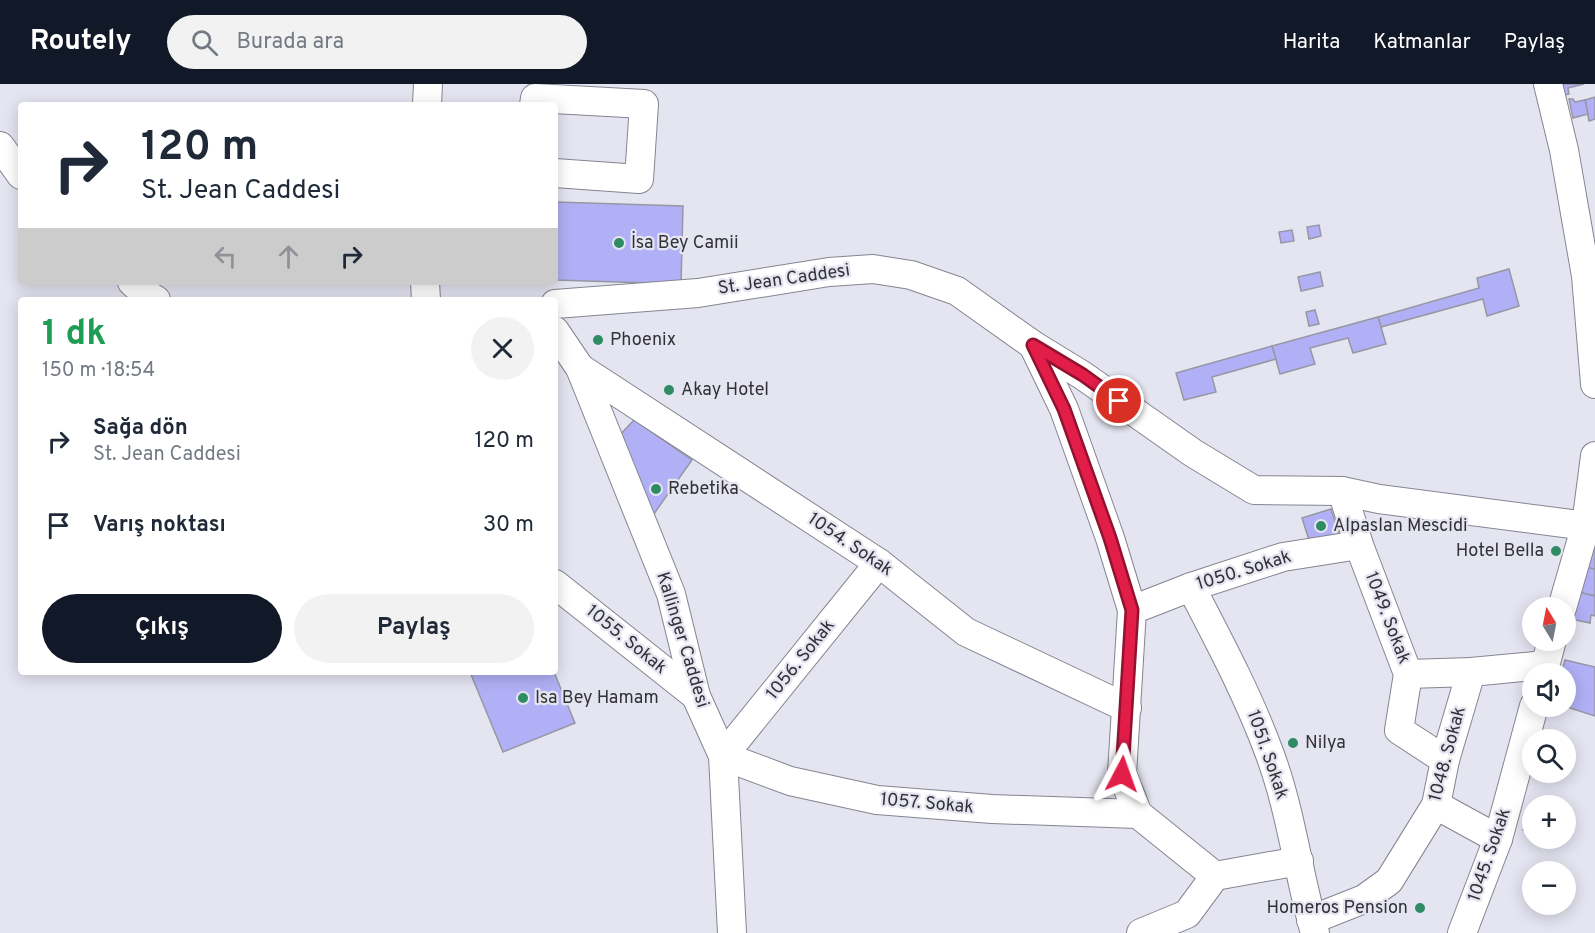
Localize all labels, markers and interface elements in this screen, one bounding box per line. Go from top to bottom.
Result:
search box [167,15,587,69]
text: Routely [30,24,131,60]
icon: search [188,26,221,59]
text: Burada ara [236,29,344,56]
text: Harita [1283,29,1340,56]
text: Katmanlar [1373,29,1471,56]
text: Paylaş [1504,29,1565,56]
text: 120 m [141,122,258,175]
icon: right [42,126,120,204]
text: St. Jean Caddesi [141,174,340,208]
place label: İsa Bey Camii [631,230,738,255]
marker: İsa Bey Camii [612,236,626,250]
icon: left [209,240,242,273]
icon: ahead [272,240,305,273]
icon: right [335,240,368,273]
street label: St. Jean Caddesi [717,259,851,301]
text: 1 dk [42,312,106,358]
button: close [471,317,534,380]
place label: Phoenix [610,329,676,352]
marker: Phoenix [591,333,605,347]
text: 150 m · 18:54 [42,358,155,384]
pin [1093,375,1144,426]
place label: Akay Hotel [681,379,769,402]
marker: Akay Hotel [662,383,676,397]
icon: arrive [1102,384,1135,417]
text: Sağa dön [93,415,188,442]
icon: right [42,425,75,458]
text: 120 m [474,428,534,455]
text: St. Jean Caddesi [93,442,241,468]
place label: Rebetika [668,478,739,501]
marker: Rebetika [649,482,663,496]
street label: 1054. Sokak [803,508,897,582]
icon: arrive [42,509,75,542]
text: Varış noktası [93,512,226,539]
text: 30 m [483,512,534,539]
place label: Alpaslan Mescidi [1333,515,1468,538]
marker: Alpaslan Mescidi [1314,519,1328,533]
place label: Hotel Bella [1456,540,1544,563]
marker: Hotel Bella [1549,544,1563,558]
street label: 1050. Sokak [1194,546,1294,596]
street label: Kallinger Caddesi [650,569,714,711]
street label: 1049. Sokak [1359,569,1415,667]
button: Çıkış [42,594,282,663]
button: Paylaş [294,594,534,663]
north arrow [1522,597,1576,651]
map controls [1522,597,1576,915]
street label: 1055. Sokak [581,600,671,680]
street label: 1056. Sokak [762,615,840,705]
button: sound [1522,663,1576,717]
place label: Isa Bey Hamam [535,687,659,710]
marker: Isa Bey Hamam [516,691,530,705]
street label: 1048. Sokak [1424,704,1472,804]
street label: 1051. Sokak [1241,707,1293,803]
button: search [1522,729,1576,783]
place label: Nilya [1305,732,1346,755]
marker: Nilya [1286,736,1300,750]
position arrow [1090,742,1154,806]
street label: 1057. Sokak [879,788,975,820]
button: + [1522,795,1576,849]
street label: 1045. Sokak [1463,805,1517,905]
button: − [1522,861,1576,915]
place label: Homeros Pension [1266,897,1408,920]
marker: Homeros Pension [1413,901,1427,915]

